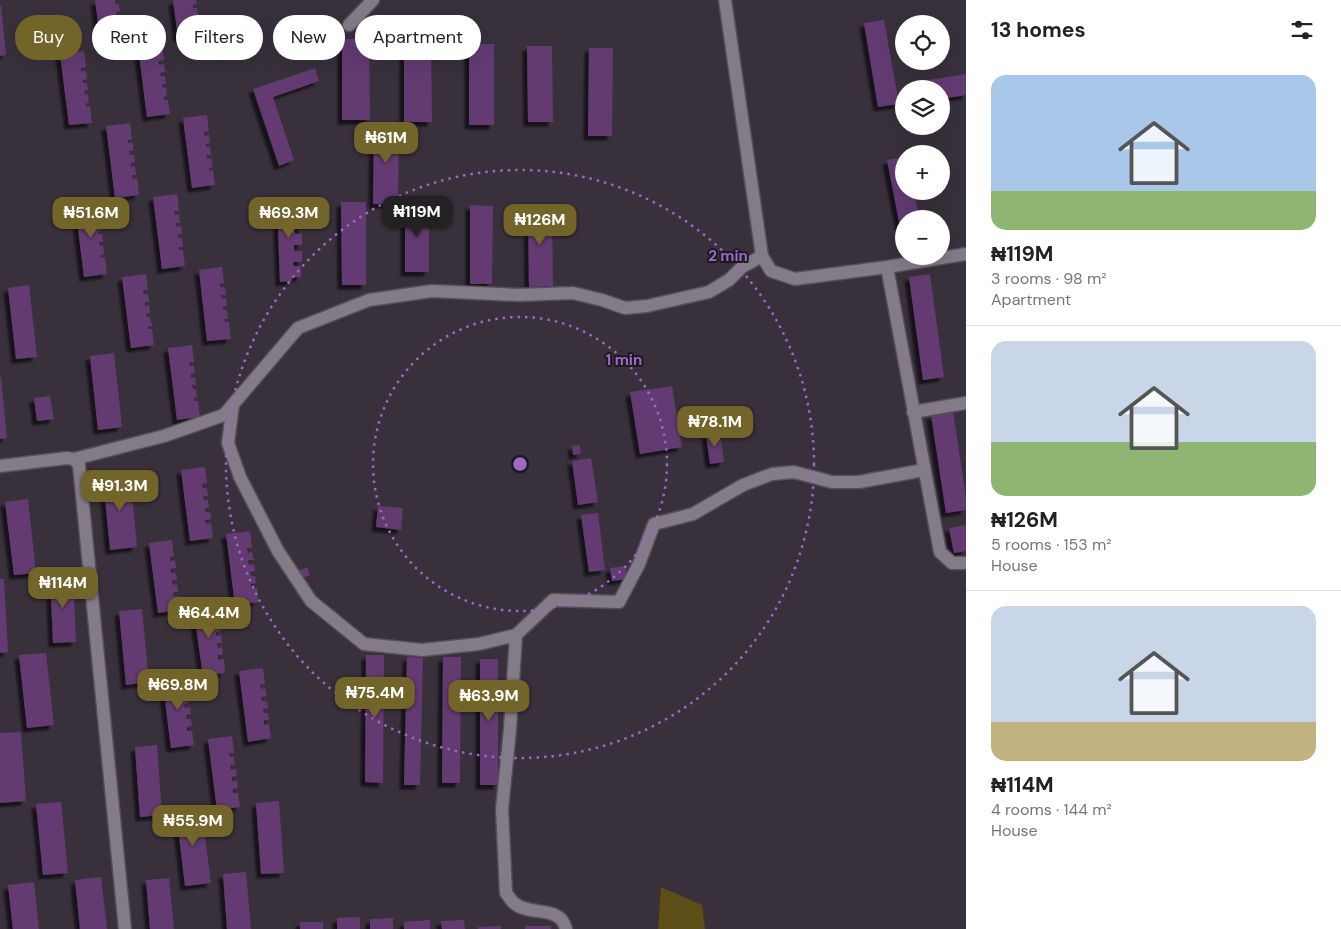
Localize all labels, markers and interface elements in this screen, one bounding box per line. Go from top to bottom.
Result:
chip: Buy [15,15,82,60]
chip: Rent [92,15,166,60]
chip: Filters [176,15,263,60]
chip: New [273,15,345,60]
chip: Apartment [355,15,481,60]
map controls [895,15,950,265]
button: locate [895,15,950,70]
text: 13 homes [991,16,1086,44]
icon: filters [1288,16,1316,44]
button: layers [895,80,950,135]
icon: home [1109,108,1199,198]
pin: ₦61M [356,121,416,164]
text: ₦61M [365,127,407,148]
button: + [895,145,950,200]
pin: ₦51.6M [50,196,132,239]
pin: ₦69.3M [248,196,330,239]
pin: ₦119M [382,196,452,238]
text: ₦119M [393,201,441,222]
text: ₦51.6M [63,202,119,223]
text: ₦69.3M [260,202,318,223]
pin: ₦126M [505,204,575,246]
text: ₦126M [515,209,565,230]
button: − [895,210,950,265]
text: ₦119M [991,240,1053,268]
text: 2 min [708,246,748,266]
text: 3 rooms · 98 m² [991,268,1107,289]
text: Apartment [991,289,1071,310]
text: 1 min [606,350,642,370]
icon: home [1109,373,1199,463]
pin: ₦78.1M [674,406,756,448]
text: ₦78.1M [688,411,742,432]
centre of rings [511,455,529,473]
pin: ₦91.3M [79,470,161,512]
text: ₦91.3M [92,475,148,496]
text: ₦126M [991,506,1058,534]
text: 5 rooms · 153 m² [991,534,1112,555]
text: House [991,555,1038,576]
pin: ₦114M [28,566,98,609]
text: ₦114M [39,572,87,593]
pin: ₦64.4M [168,596,250,639]
text: ₦64.4M [179,602,239,623]
icon: home [1109,638,1199,728]
pin: ₦69.8M [137,668,219,711]
text: ₦69.8M [148,674,208,695]
pin: ₦75.4M [334,676,416,719]
pin: ₦63.9M [448,680,530,722]
text: ₦75.4M [346,682,404,703]
text: ₦63.9M [459,685,519,706]
text: ₦114M [991,771,1054,799]
text: 4 rooms · 144 m² [991,799,1112,820]
pin: ₦55.9M [152,804,234,847]
text: ₦55.9M [163,810,223,831]
text: House [991,820,1038,841]

